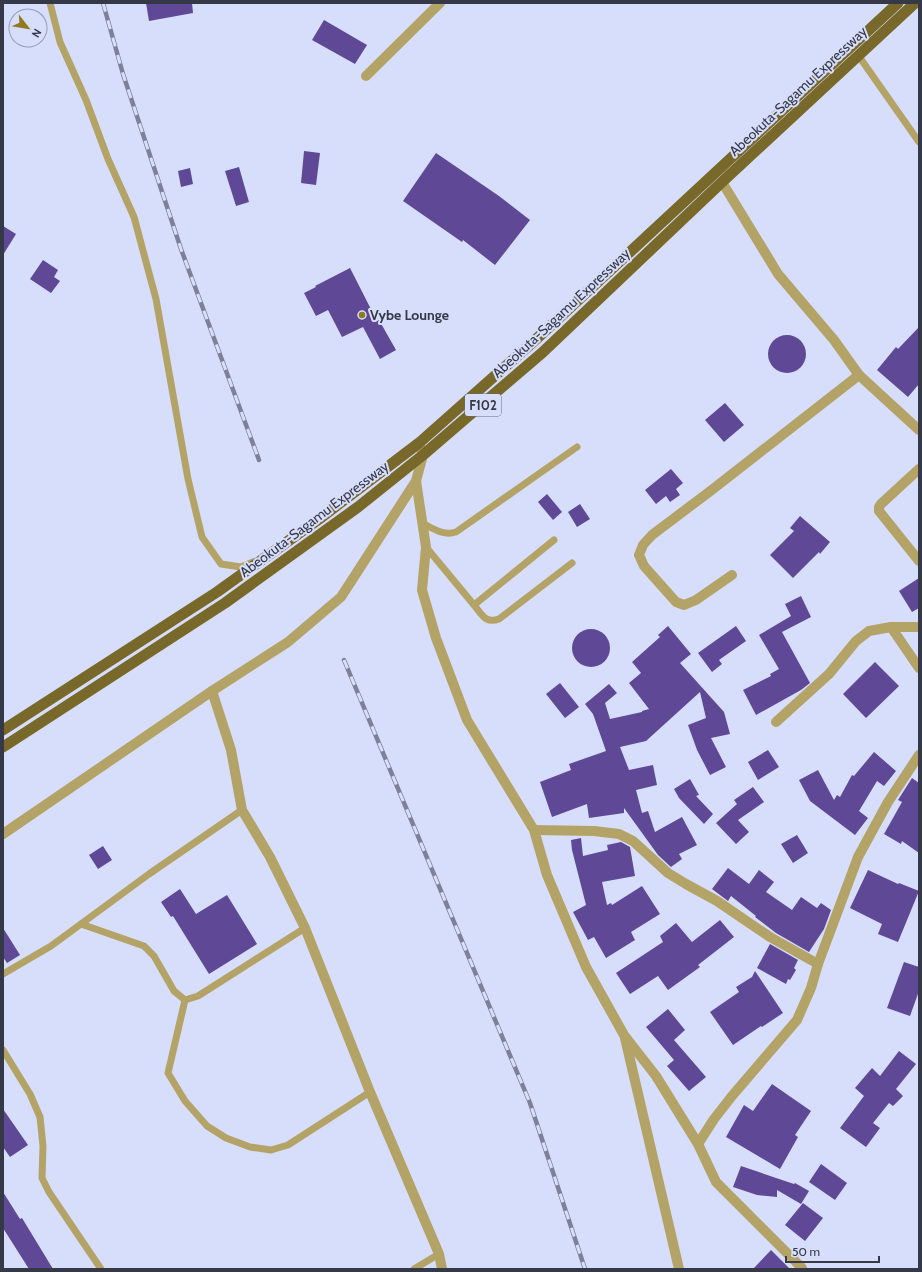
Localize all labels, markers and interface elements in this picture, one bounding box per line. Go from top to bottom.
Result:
north arrow [8,8,48,48]
street label: Abeokuta-Sagamu Expressway [725,22,871,160]
text: N [29,26,45,40]
street label: Abeokuta-Sagamu Expressway [488,244,634,382]
place label: Vybe Lounge [370,306,449,324]
marker: Vybe Lounge [357,310,367,320]
road number: F102 [465,394,501,416]
street label: Abeokuta-Sagamu Expressway [236,457,392,581]
scale bar [786,1238,879,1264]
text: 50 m [792,1244,820,1259]

